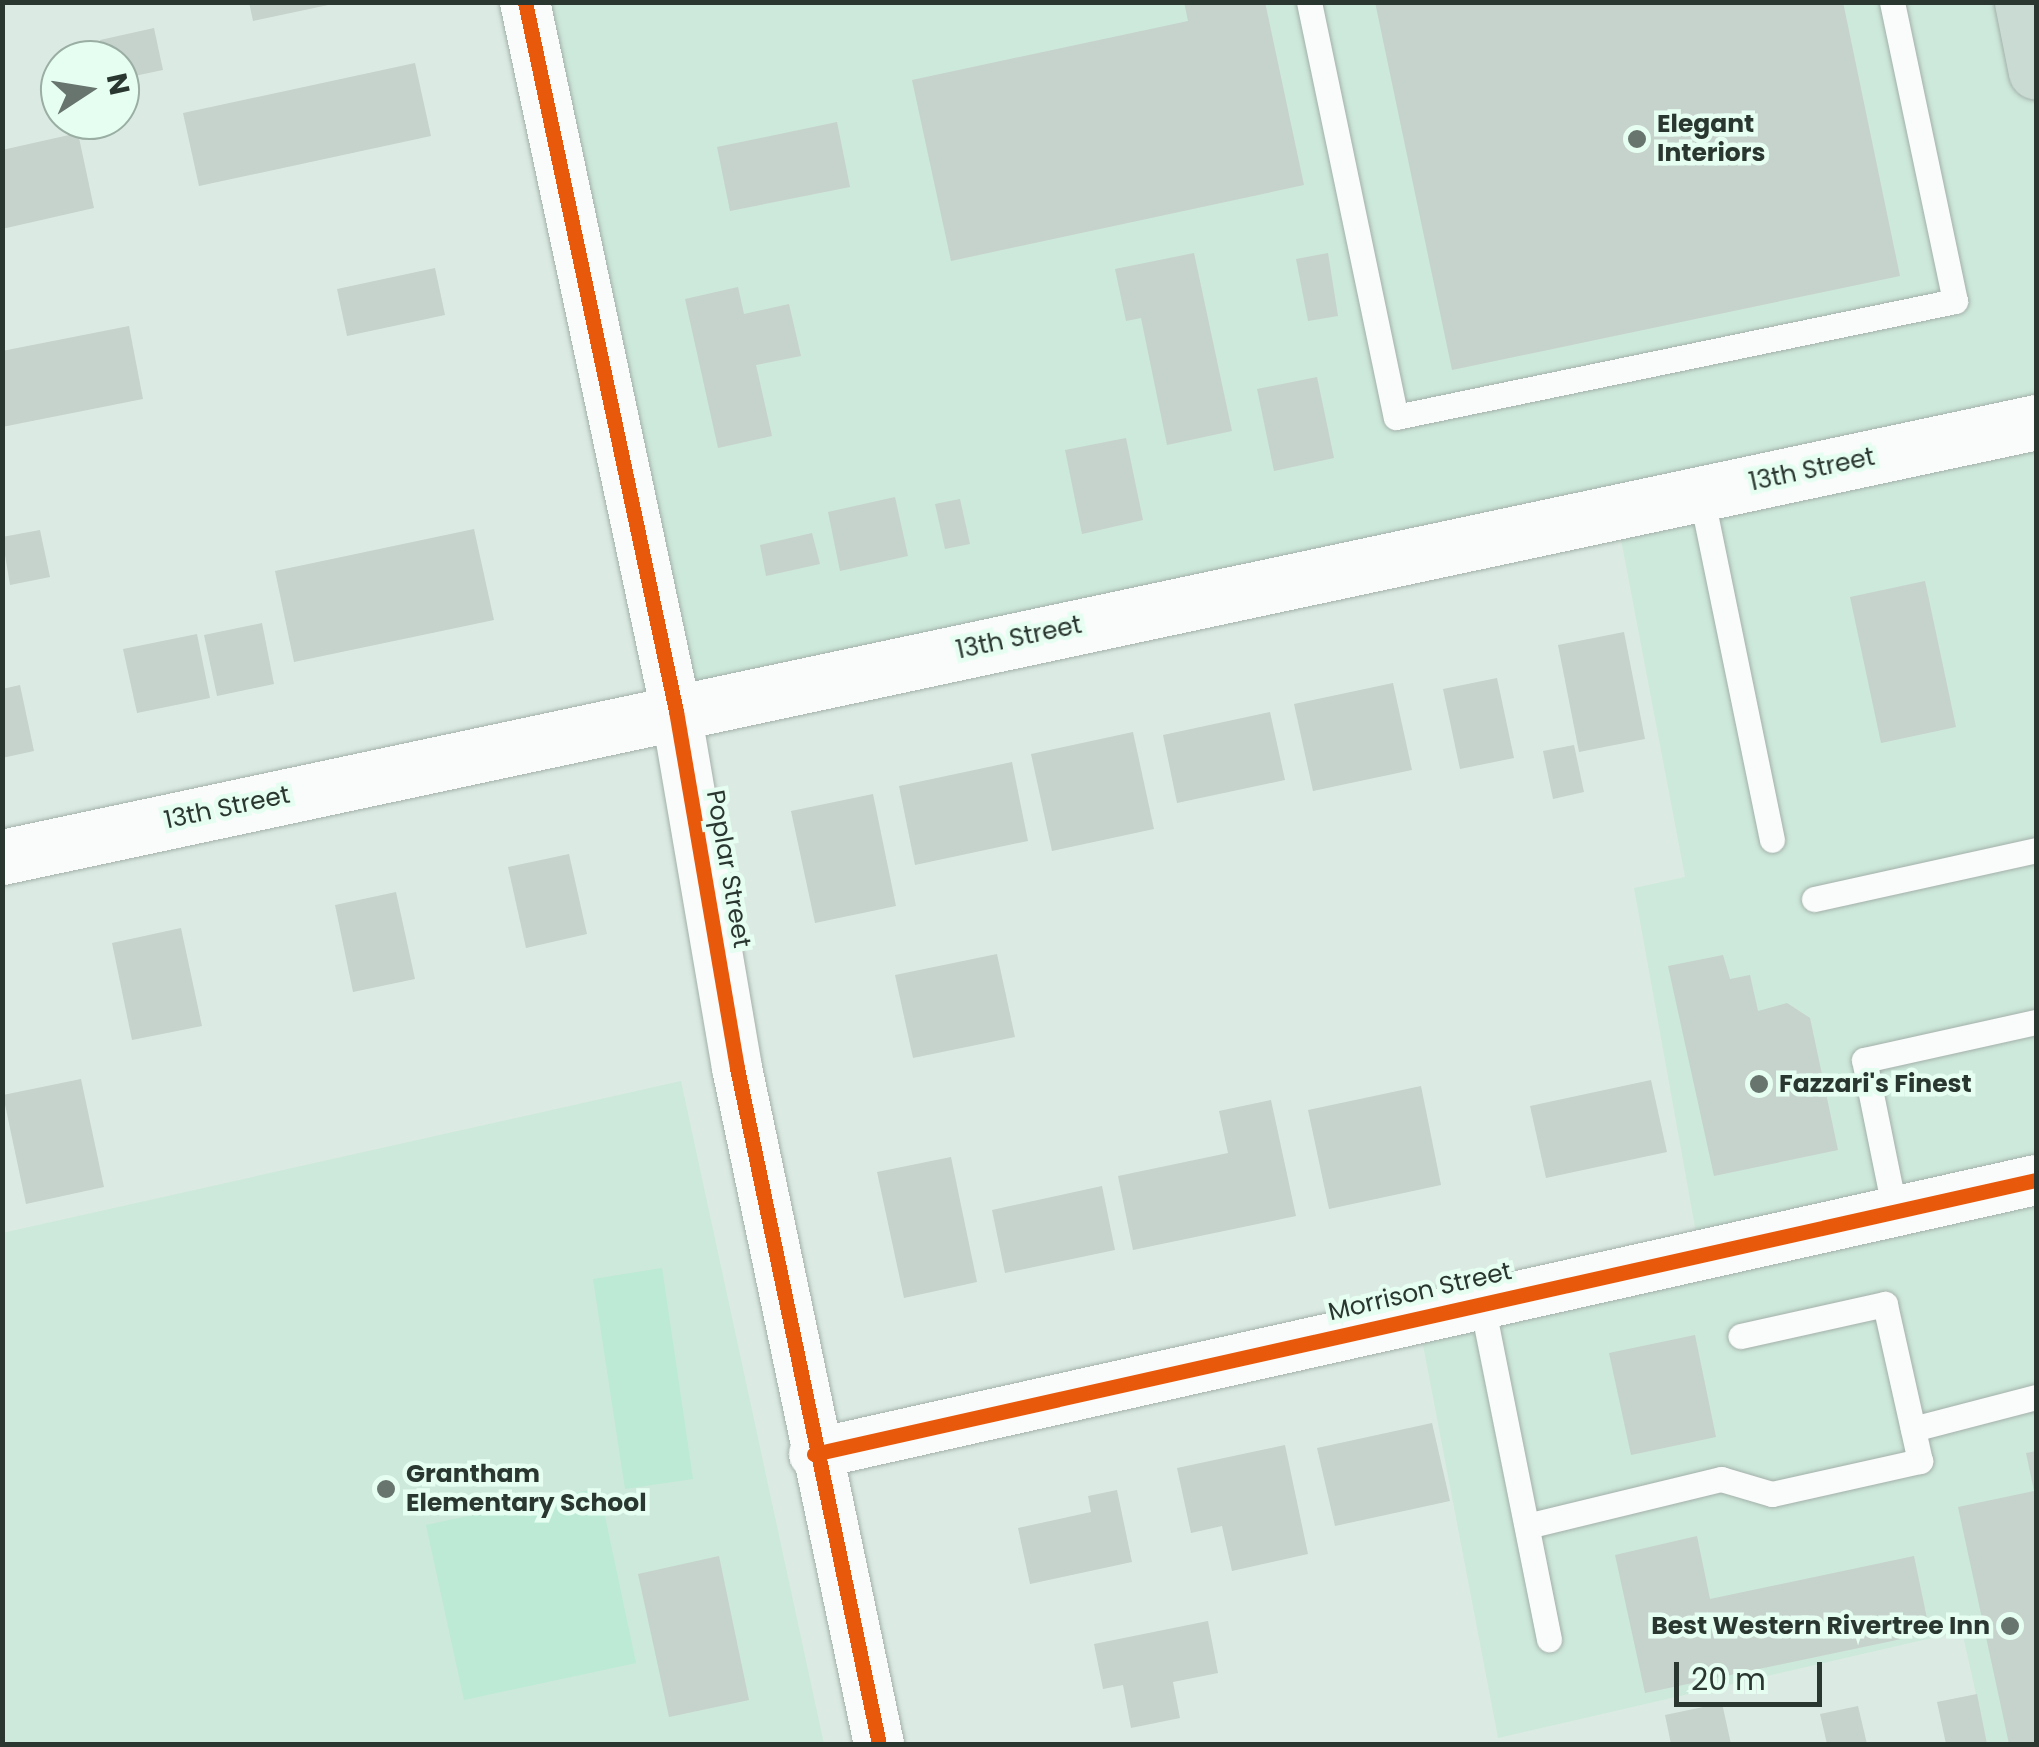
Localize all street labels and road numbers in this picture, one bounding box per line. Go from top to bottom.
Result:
street label: 13th Street [1746,442,1878,498]
street label: 13th Street [953,610,1085,666]
street label: 13th Street [161,780,293,836]
street label: Poplar Street [699,788,757,950]
street label: Morrison Street [1325,1256,1515,1328]

